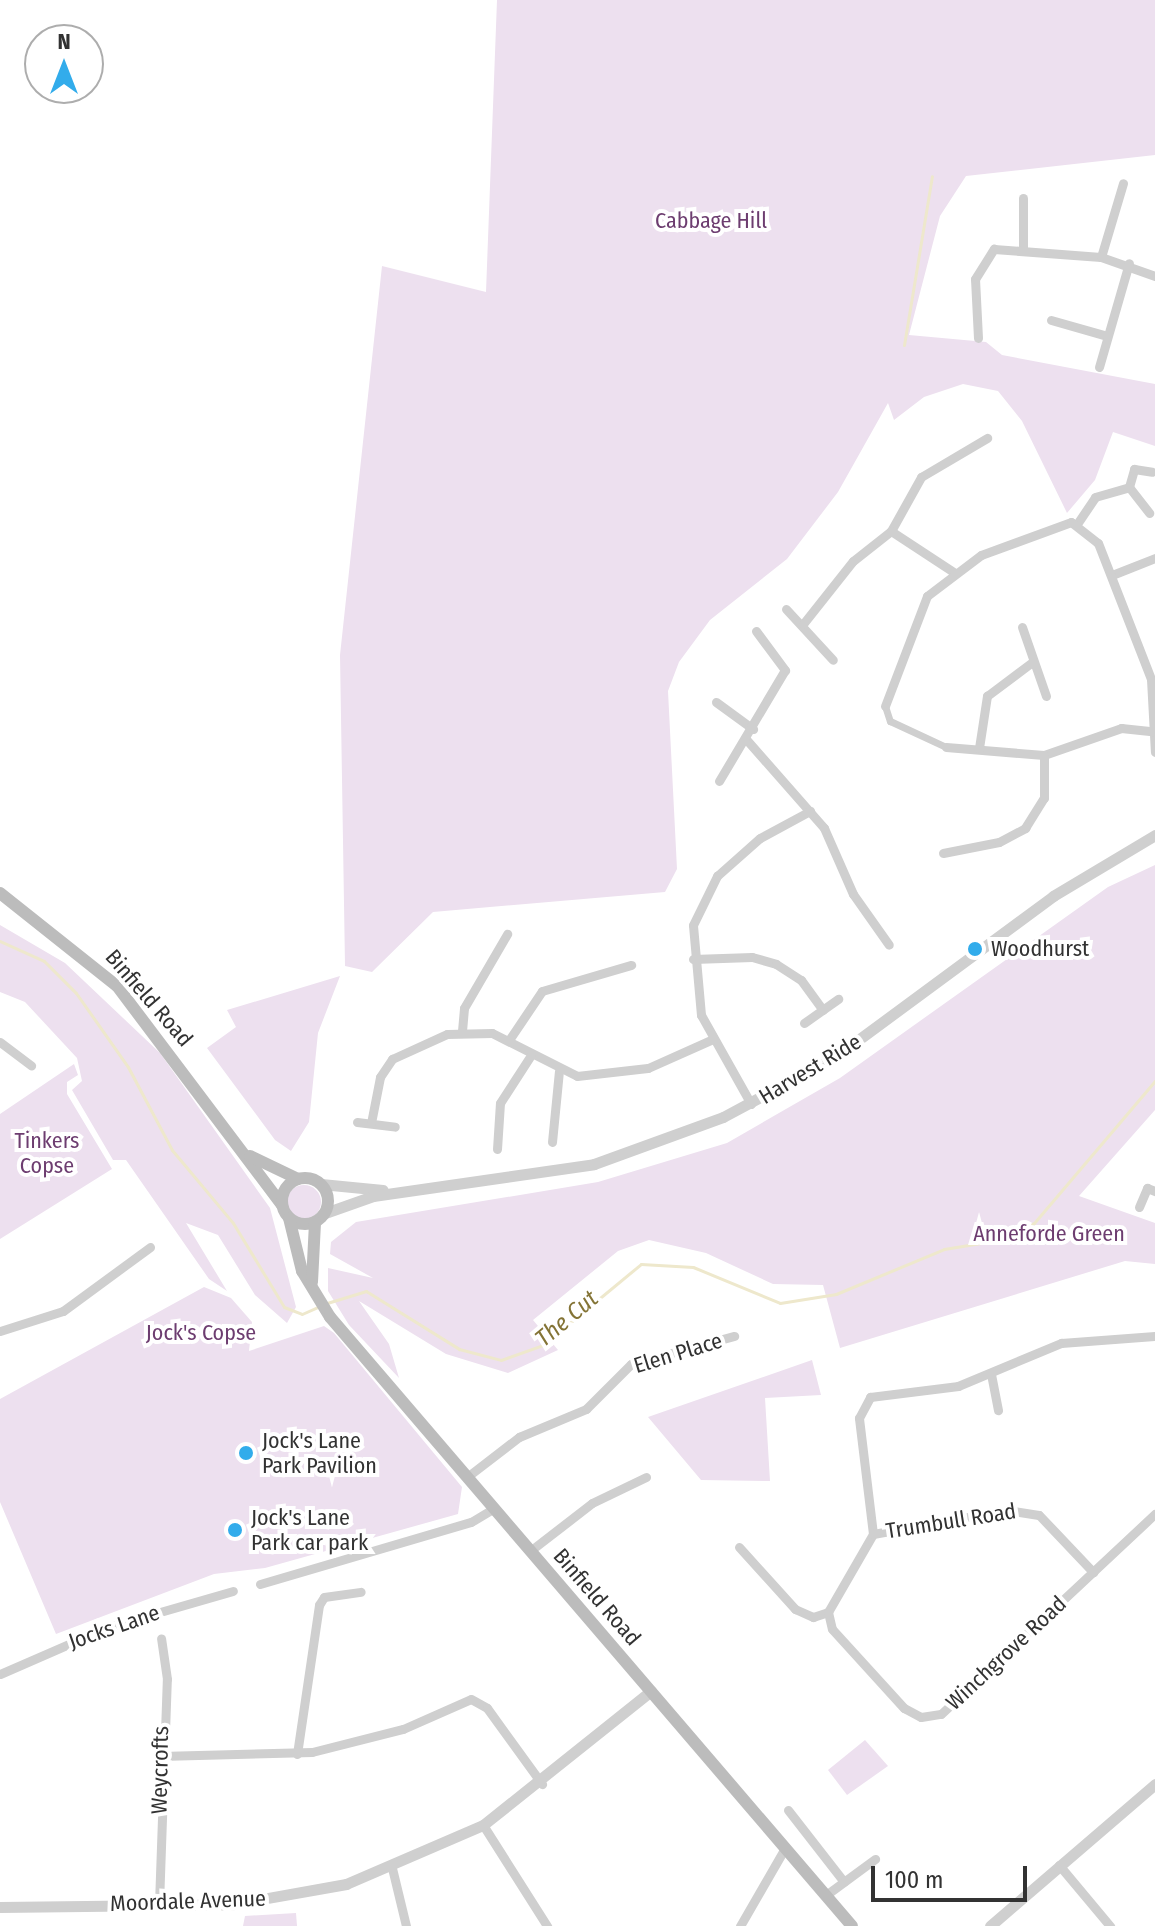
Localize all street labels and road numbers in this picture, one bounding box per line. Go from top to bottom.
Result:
street label: Binfield Road [100,944,198,1052]
street label: Harvest Ride [754,1028,866,1110]
street label: Elen Place [631,1327,725,1379]
street label: Trumbull Road [884,1498,1018,1544]
street label: Binfield Road [548,1543,646,1651]
street label: Winchgrove Road [940,1591,1072,1715]
street label: Jocks Lane [65,1599,163,1655]
street label: Weycrofts [146,1726,174,1814]
street label: Moordale Avenue [110,1885,266,1917]

